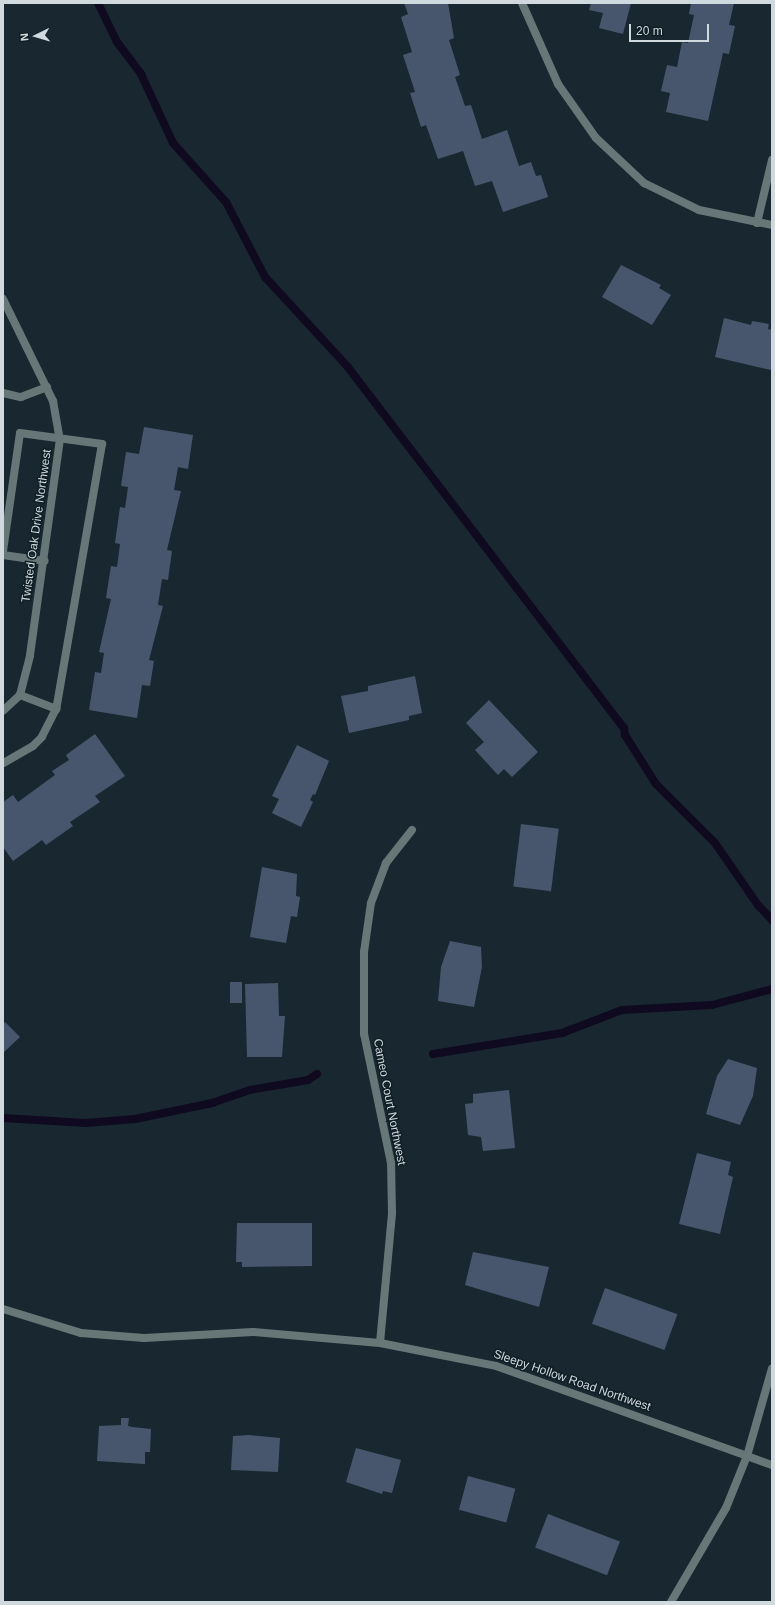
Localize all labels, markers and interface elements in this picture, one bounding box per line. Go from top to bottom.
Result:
north arrow [16,16,56,56]
scale bar [631,16,711,42]
text: 20 m [636,24,663,38]
text: N [18,33,30,42]
street label: Twisted Oak Drive Northwest [19,448,55,604]
street label: Cameo Court Northwest [370,1037,408,1167]
street label: Sleepy Hollow Road Northwest [491,1347,653,1415]

